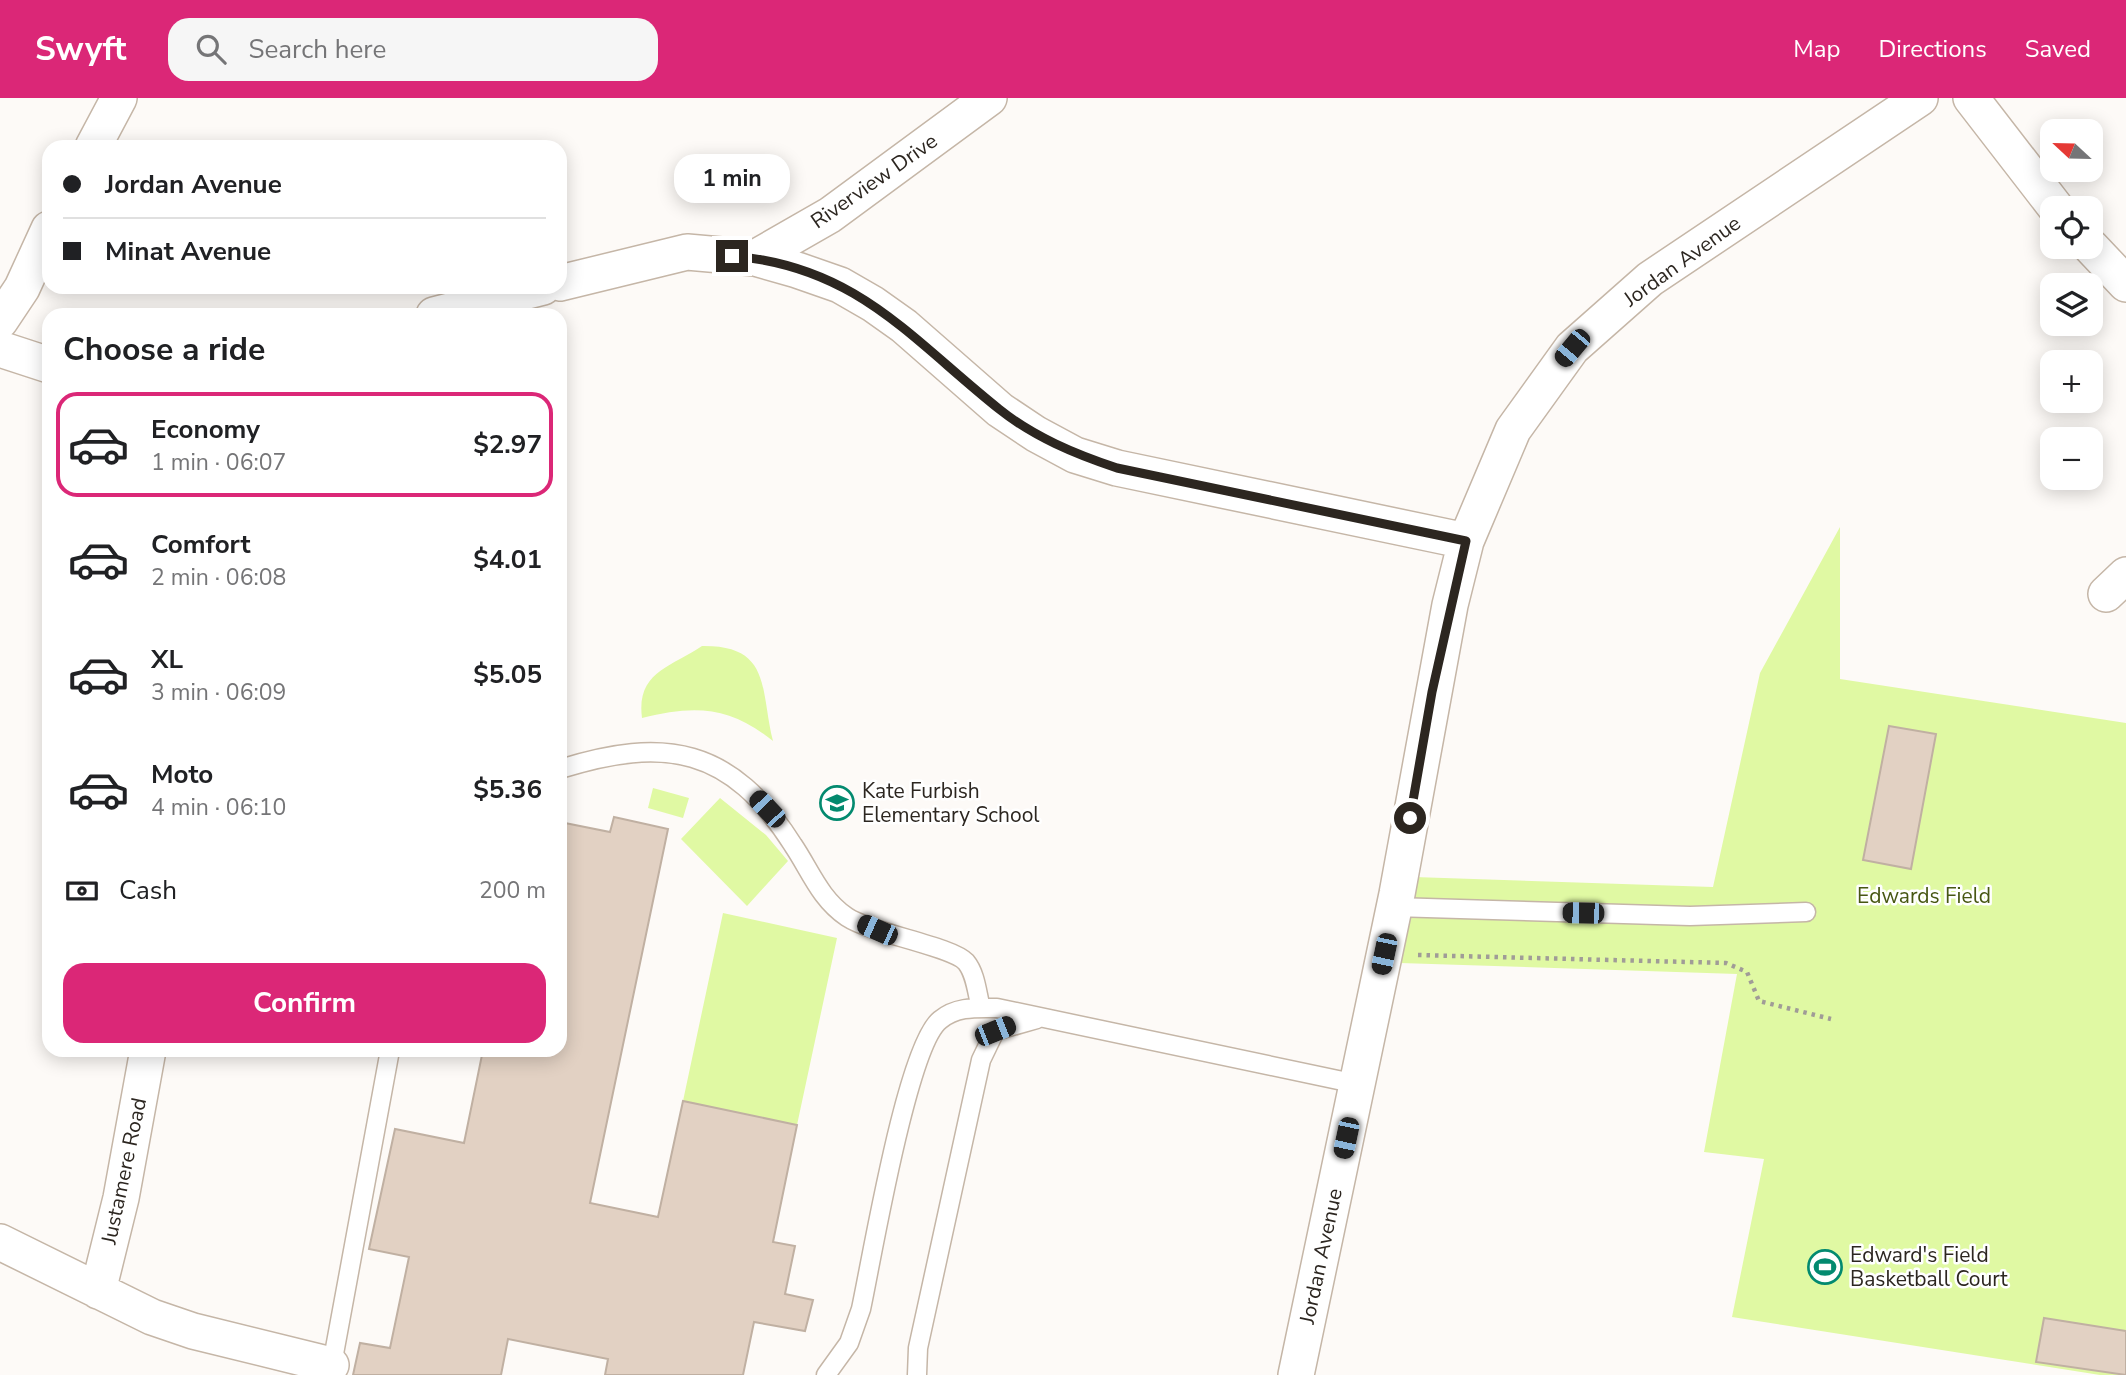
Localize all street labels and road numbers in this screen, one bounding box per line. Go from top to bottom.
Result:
street label: Riverview Drive [805,127,943,235]
street label: Jordan Avenue [1617,209,1746,313]
street label: Justamere Road [95,1095,153,1248]
street label: Jordan Avenue [1293,1186,1349,1327]

